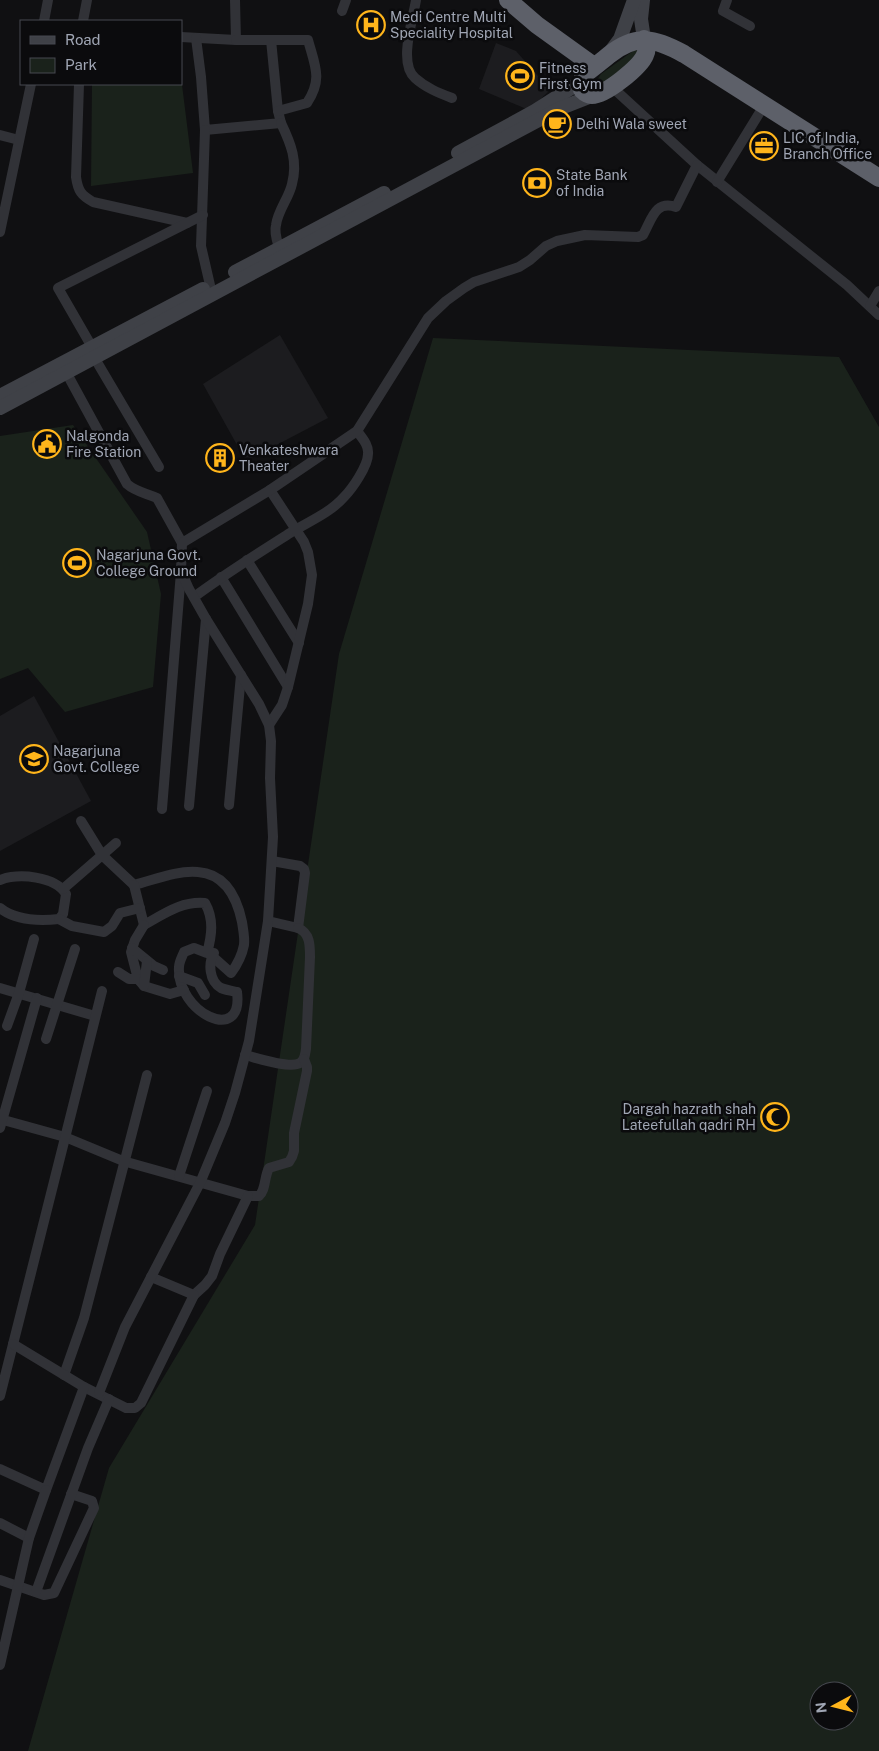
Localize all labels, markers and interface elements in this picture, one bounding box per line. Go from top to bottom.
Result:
place label: Medi Centre Multi Speciality Hospital [390,9,513,41]
hospital icon: Medi Centre Multi Speciality Hospital [356,10,386,40]
legend [20,20,182,85]
text: Road [65,31,101,48]
text: Park [65,56,97,73]
place label: Fitness First Gym [539,60,602,92]
sports icon: Fitness First Gym [505,61,535,91]
cafe icon: Delhi Wala sweet [542,109,572,139]
place label: Delhi Wala sweet [576,116,687,132]
place label: LIC of India, Branch Office [783,130,872,162]
office icon: LIC of India, Branch Office [749,131,779,161]
place label: State Bank of India [556,167,628,199]
bank icon: State Bank of India [522,168,552,198]
place label: Nalgonda Fire Station [66,428,141,460]
public building icon: Nalgonda Fire Station [32,429,62,459]
place label: Venkateshwara Theater [239,442,338,474]
building icon: Venkateshwara Theater [205,443,235,473]
place label: Nagarjuna Govt. College Ground [96,547,201,579]
sports icon: Nagarjuna Govt. College Ground [62,548,92,578]
place label: Nagarjuna Govt. College [53,743,140,775]
school or university icon: Nagarjuna Govt. College [19,744,49,774]
place label: Dargah hazrath shah Lateefullah qadri RH [622,1101,756,1133]
mosque icon: Dargah hazrath shah Lateefullah qadri RH [760,1102,790,1132]
north arrow [809,1681,859,1731]
text: N [812,1701,830,1714]

